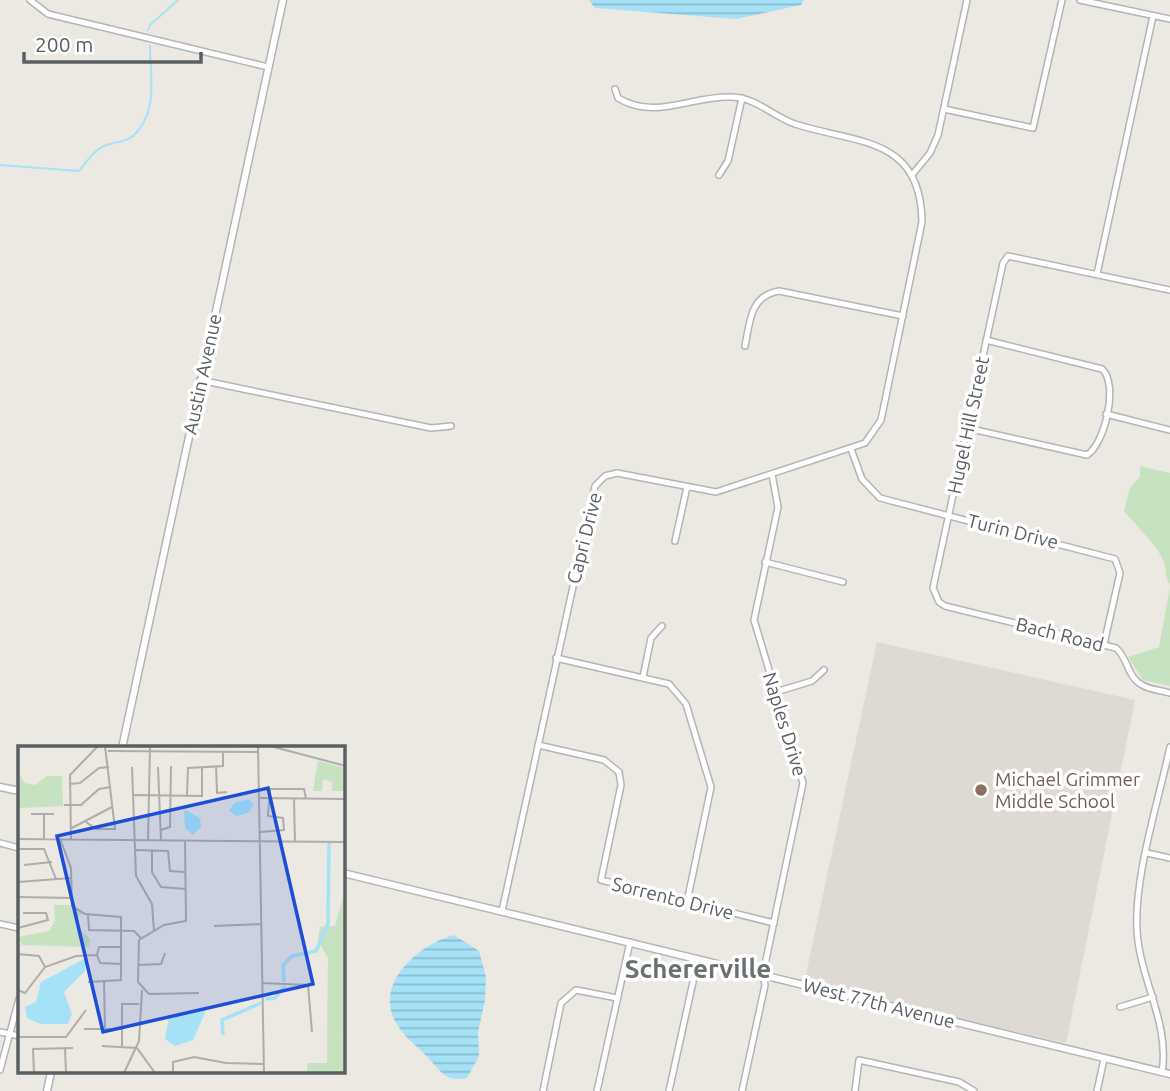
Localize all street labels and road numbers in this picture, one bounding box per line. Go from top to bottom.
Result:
street label: Austin Avenue [178,312,226,436]
street label: Hugel Hill Street [943,354,993,496]
street label: Capri Drive [562,490,606,586]
street label: Turin Drive [965,509,1061,553]
street label: Bach Road [1014,612,1106,656]
street label: Naples Drive [759,669,811,779]
street label: Sorrento Drive [610,872,736,924]
street label: West 77th Avenue [801,973,957,1033]

